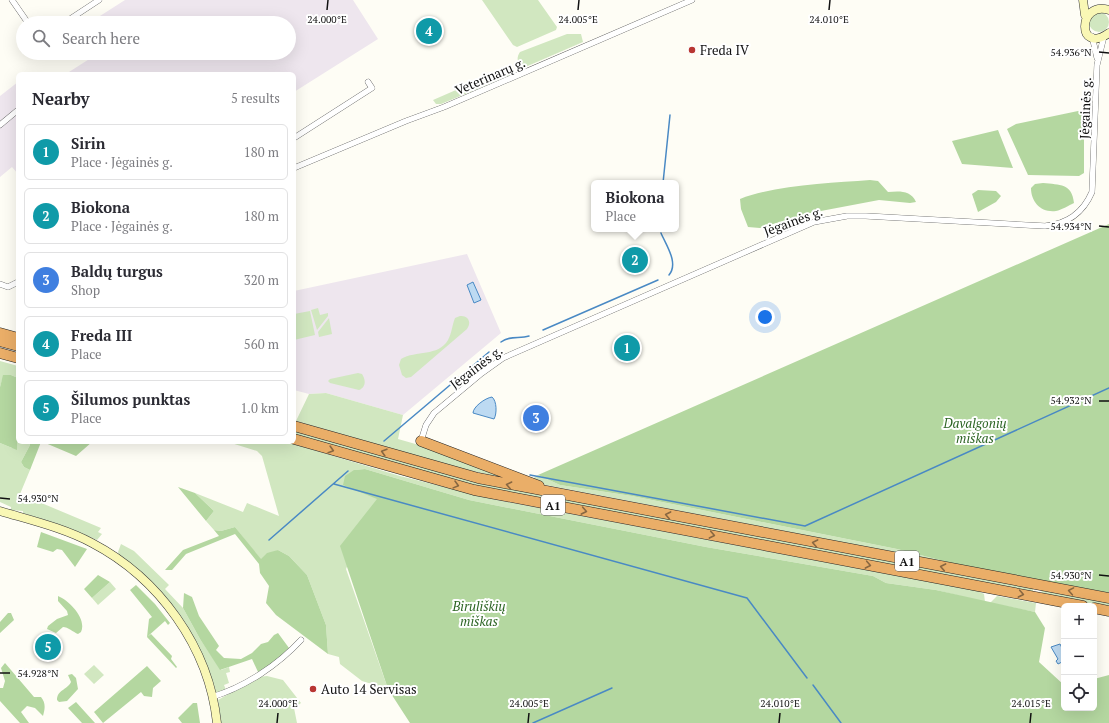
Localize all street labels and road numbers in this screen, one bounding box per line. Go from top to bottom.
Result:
street label: Veterinarų g. [452,53,528,99]
street label: Jėgainės g. [1075,77,1095,139]
street label: Jėgainės g. [761,202,825,240]
street label: Jėgainės g. [446,341,506,393]
road number: A1 [541,495,565,515]
road number: A1 [895,551,919,571]

